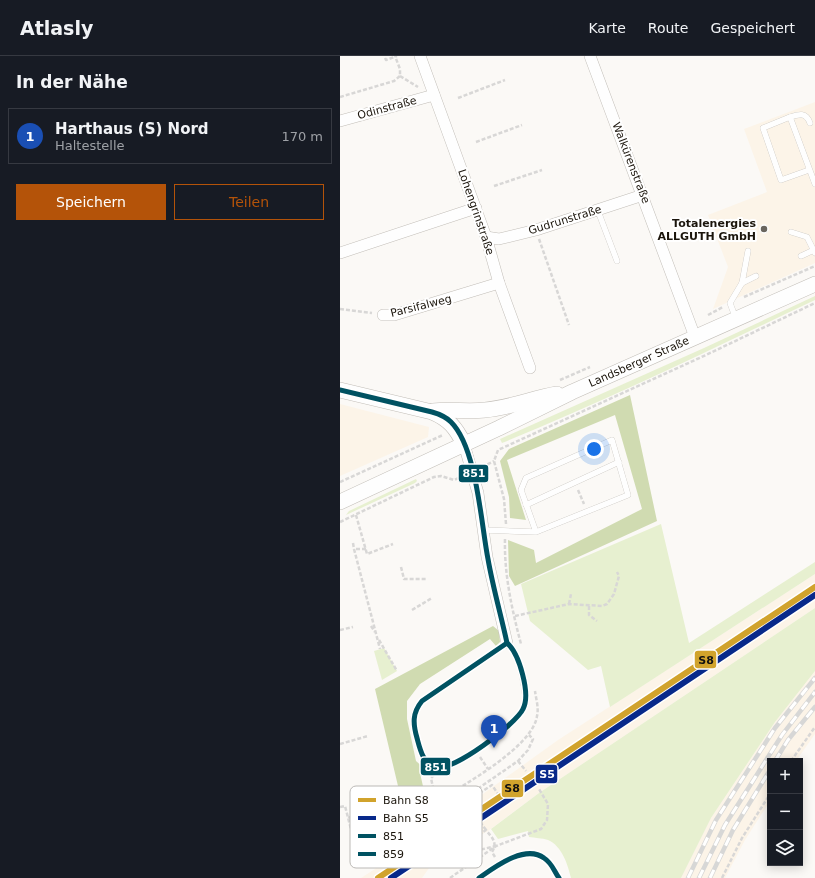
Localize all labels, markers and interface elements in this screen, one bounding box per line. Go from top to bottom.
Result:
text: Atlasly [20,17,93,39]
text: Karte [588,20,626,36]
text: Route [648,20,688,36]
text: Gespeichert [710,20,795,36]
text: In der Nähe [16,72,128,92]
street label: Odinstraße [356,94,418,122]
text: Harthaus (S) Nord [55,120,209,138]
street label: Walkürenstraße [610,121,653,206]
text: 1 [25,129,35,144]
text: 170 m [281,129,323,144]
text: Haltestelle [55,138,125,153]
street label: Lohengrinstraße [455,167,497,257]
button: Speichern [16,184,166,220]
button: Teilen [174,184,324,220]
street label: Gudrunstraße [527,203,603,237]
place label: Totalenergies ALLGUTH GmbH [657,217,756,243]
marker: Totalenergies ALLGUTH GmbH [759,224,769,234]
street label: Parsifalweg [389,292,453,320]
street label: Landsberger Straße [587,334,691,390]
your location [584,439,604,459]
line badge: 851 [458,464,489,483]
text: 851 [463,467,485,480]
line badge: S8 [694,650,717,669]
text: S8 [698,654,714,667]
pin: 1 [481,715,507,748]
line badge: 851 [420,757,451,776]
map controls [767,758,803,866]
button: + [767,758,803,794]
text: 851 [425,761,447,774]
line badge: S5 [535,764,558,784]
text: S5 [539,768,555,781]
line badge: S8 [501,779,524,798]
text: S8 [504,782,520,795]
legend [350,786,482,868]
text: Bahn S8 [383,794,429,807]
button: − [767,794,803,830]
text: Bahn S5 [383,812,429,825]
text: 851 [383,830,404,843]
button: layers [767,830,803,866]
text: 859 [383,848,404,861]

